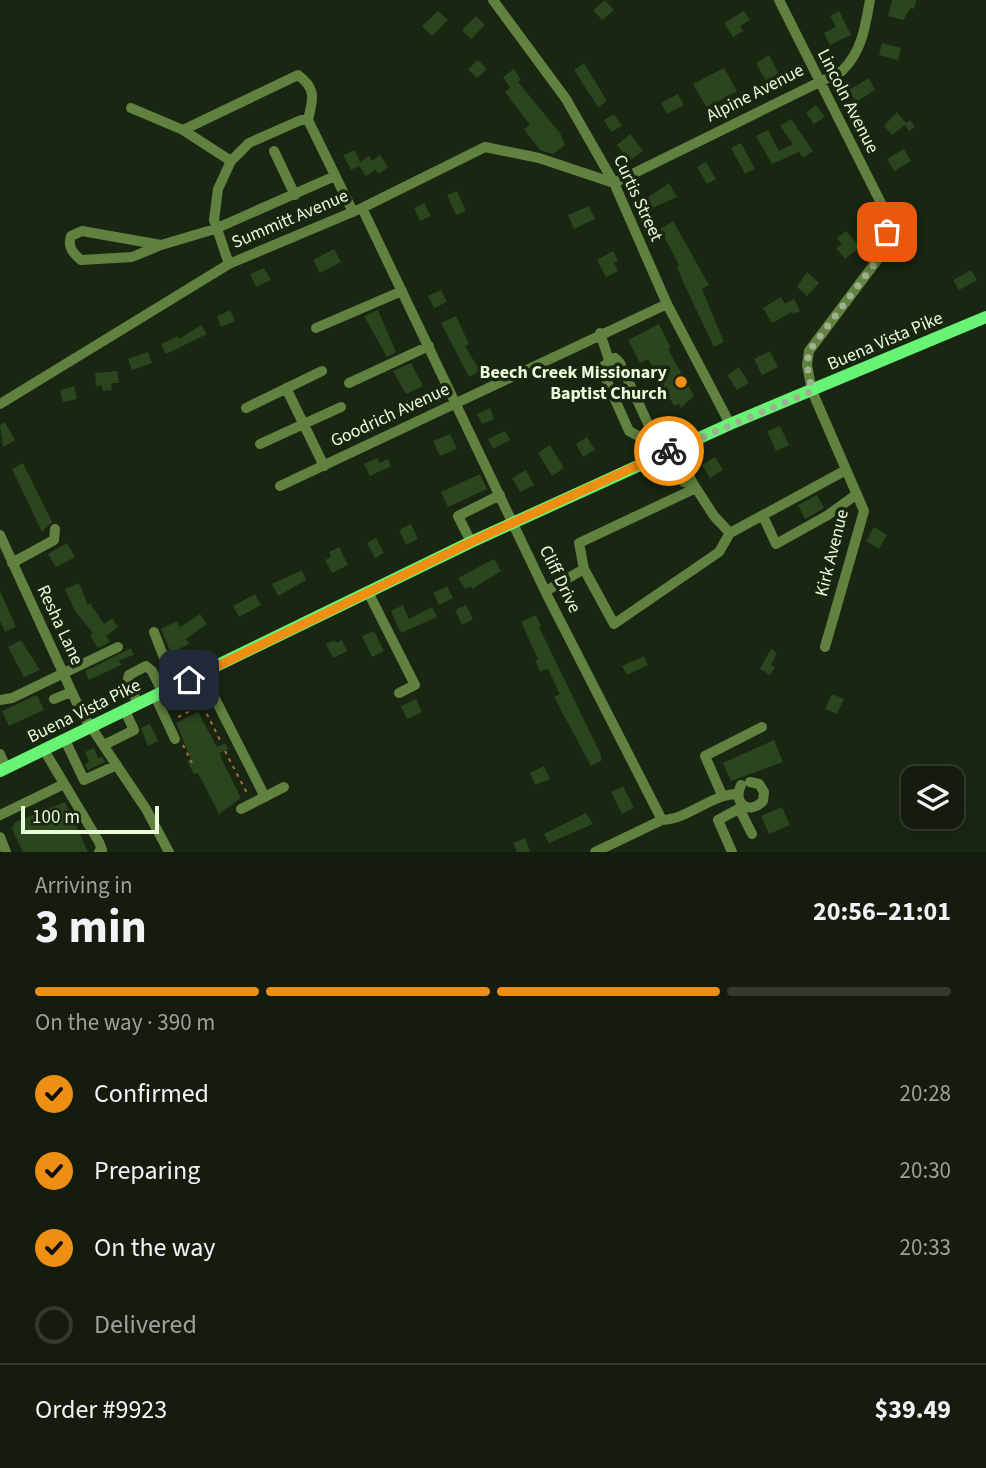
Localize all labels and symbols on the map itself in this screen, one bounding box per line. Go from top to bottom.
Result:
street label: Lincoln Avenue [811,44,885,158]
street label: Alpine Avenue [702,58,808,128]
street label: Curtis Street [607,151,669,245]
street label: Summitt Avenue [228,183,352,255]
pin [857,202,917,262]
street label: Buena Vista Pike [823,305,947,377]
place label: Beech Creek Missionary Baptist Church [480,360,668,406]
marker: Beech Creek Missionary Baptist Church [673,374,689,390]
street label: Goodrich Avenue [327,377,454,453]
courier [634,416,704,486]
street label: Kirk Avenue [809,507,855,599]
street label: Cliff Drive [533,541,587,617]
street label: Resha Lane [31,581,89,669]
pin [159,650,219,710]
street label: Buena Vista Pike [23,673,145,749]
scale bar [21,803,159,835]

